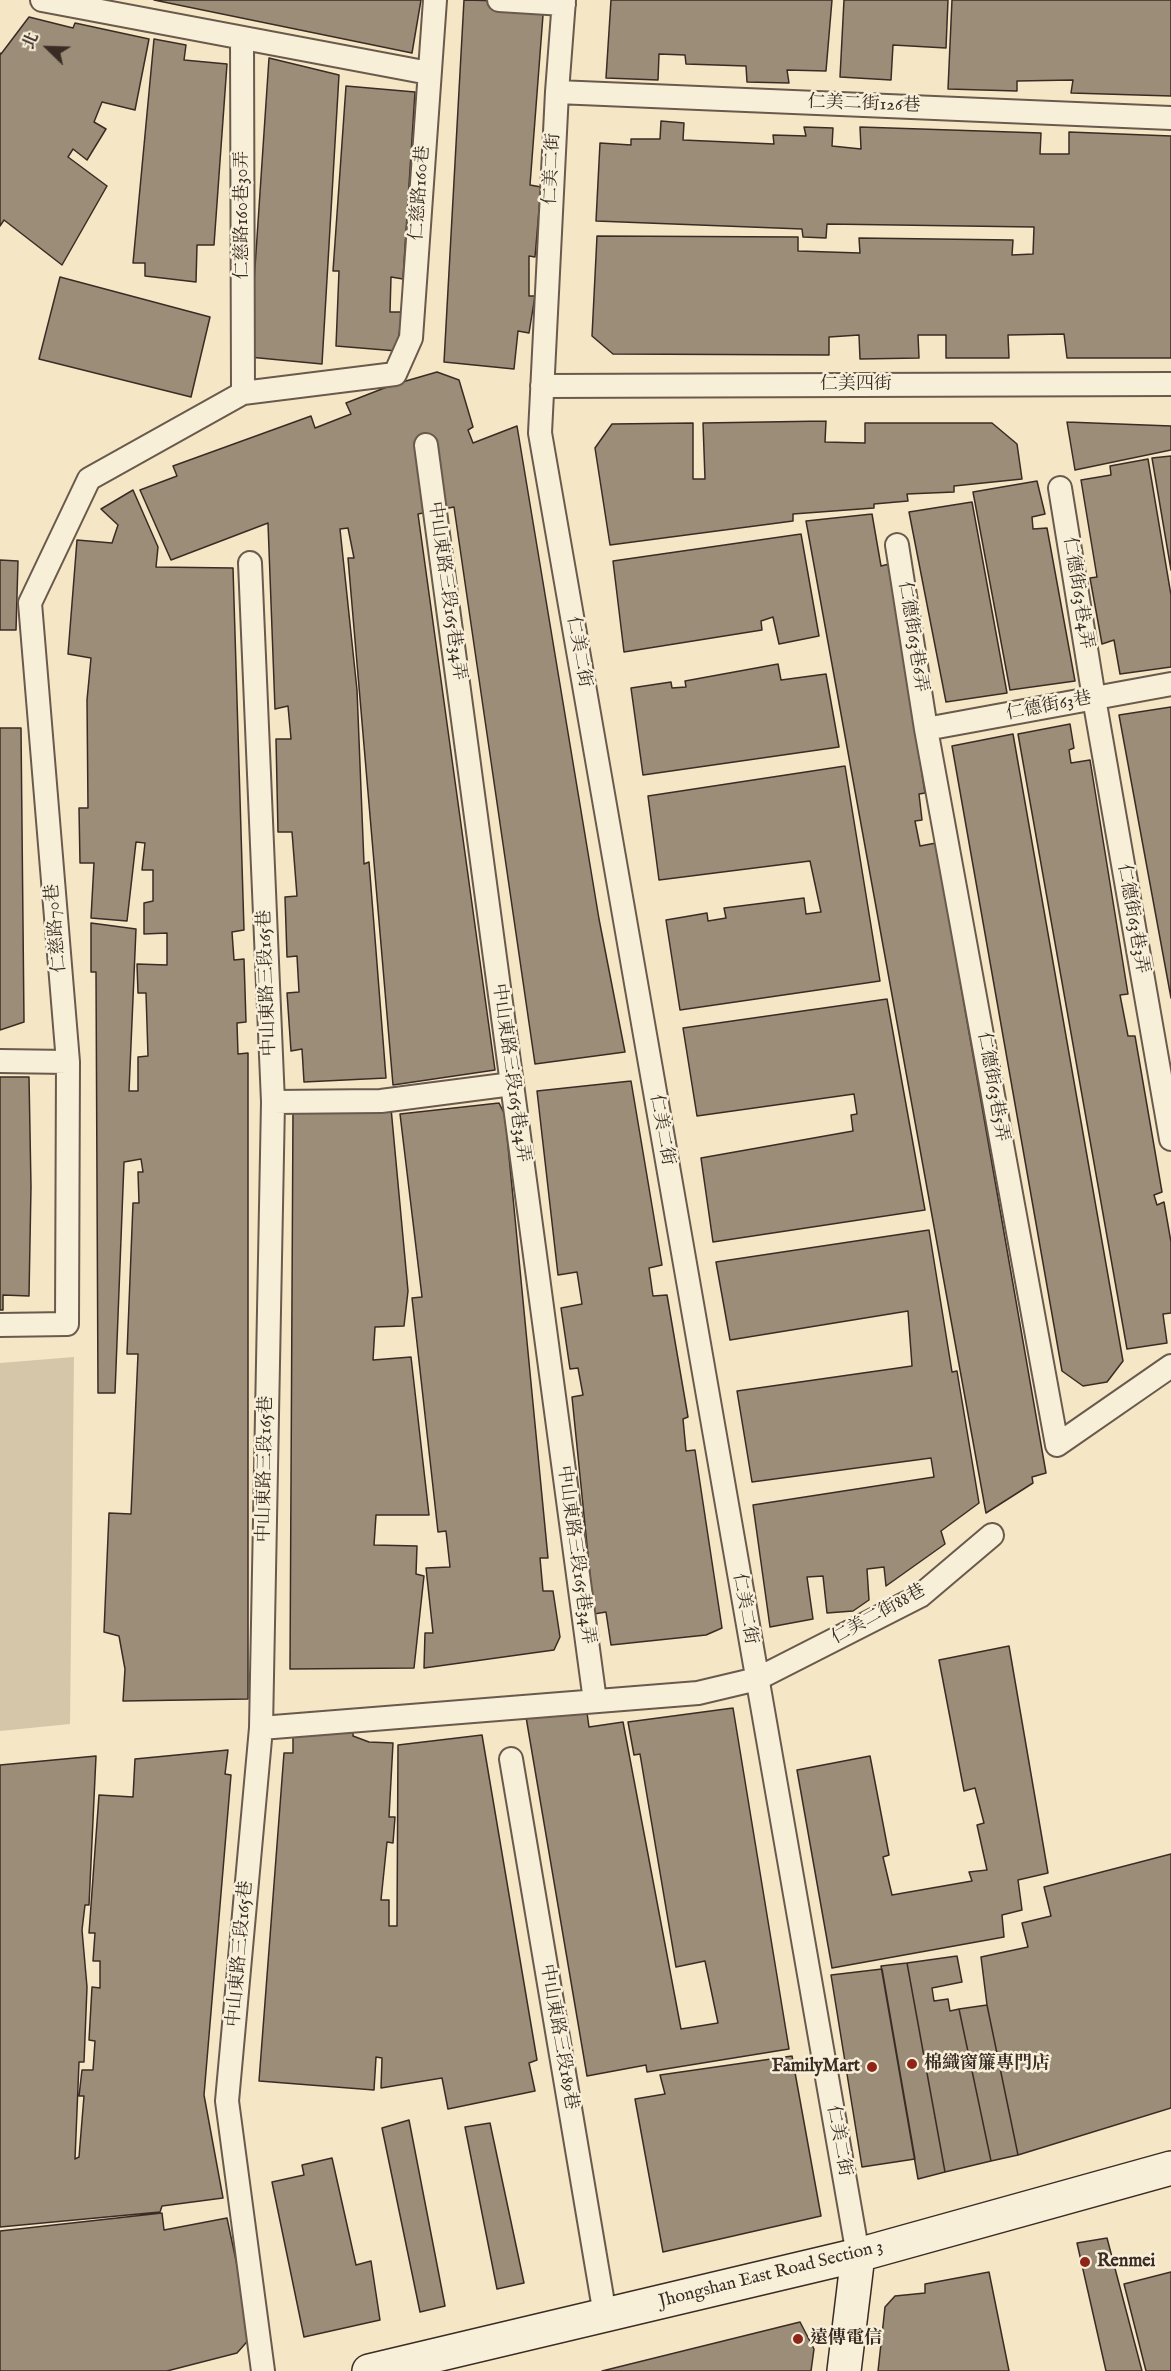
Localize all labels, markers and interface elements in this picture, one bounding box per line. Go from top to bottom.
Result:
north arrow [18,18,78,78]
text: 北 [19,30,44,52]
street label: 仁美二街126巷 [807,92,921,118]
street label: 仁美二街 [540,132,566,206]
street label: 仁慈路160巷 [407,145,435,241]
street label: 仁慈路160巷30弄 [232,151,254,279]
street label: 仁美四街 [820,374,892,396]
street label: 中山東路三段165巷34弄 [423,500,469,682]
street label: 仁德街63巷4弄 [1057,535,1097,651]
street label: 仁德街63巷6弄 [893,580,931,694]
street label: 仁美二街 [561,615,595,689]
street label: 仁德街63巷 [1005,688,1093,726]
street label: 仁德街63巷3弄 [1112,862,1152,976]
street label: 仁慈路70巷 [42,883,72,973]
street label: 中山東路三段165巷 [255,909,281,1057]
street label: 中山東路三段165巷34弄 [487,982,533,1164]
street label: 仁德街63巷5弄 [972,1031,1012,1143]
street label: 仁美二街 [644,1093,678,1167]
street label: 中山東路三段165巷 [254,1395,278,1543]
street label: 中山東路三段165巷34弄 [552,1464,598,1646]
street label: 仁美二街 [727,1572,761,1646]
street label: 仁美二街88巷 [828,1580,930,1650]
street label: 中山東路三段165巷 [224,1880,258,2028]
street label: 中山東路三段189巷 [535,1962,581,2112]
place label: 棉織窗簾專門店 [924,2053,1050,2075]
place label: FamilyMart [772,2056,860,2078]
marker: 棉織窗簾專門店 [905,2057,919,2071]
marker: FamilyMart [865,2060,879,2074]
street label: 仁美二街 [821,2104,855,2178]
street label: Jhongshan East Road Section 3 [657,2237,885,2313]
place label: Renmei [1097,2251,1155,2273]
marker: Renmei [1078,2255,1092,2269]
place label: 遠傳電信 [810,2328,882,2350]
marker: 遠傳電信 [791,2332,805,2346]

